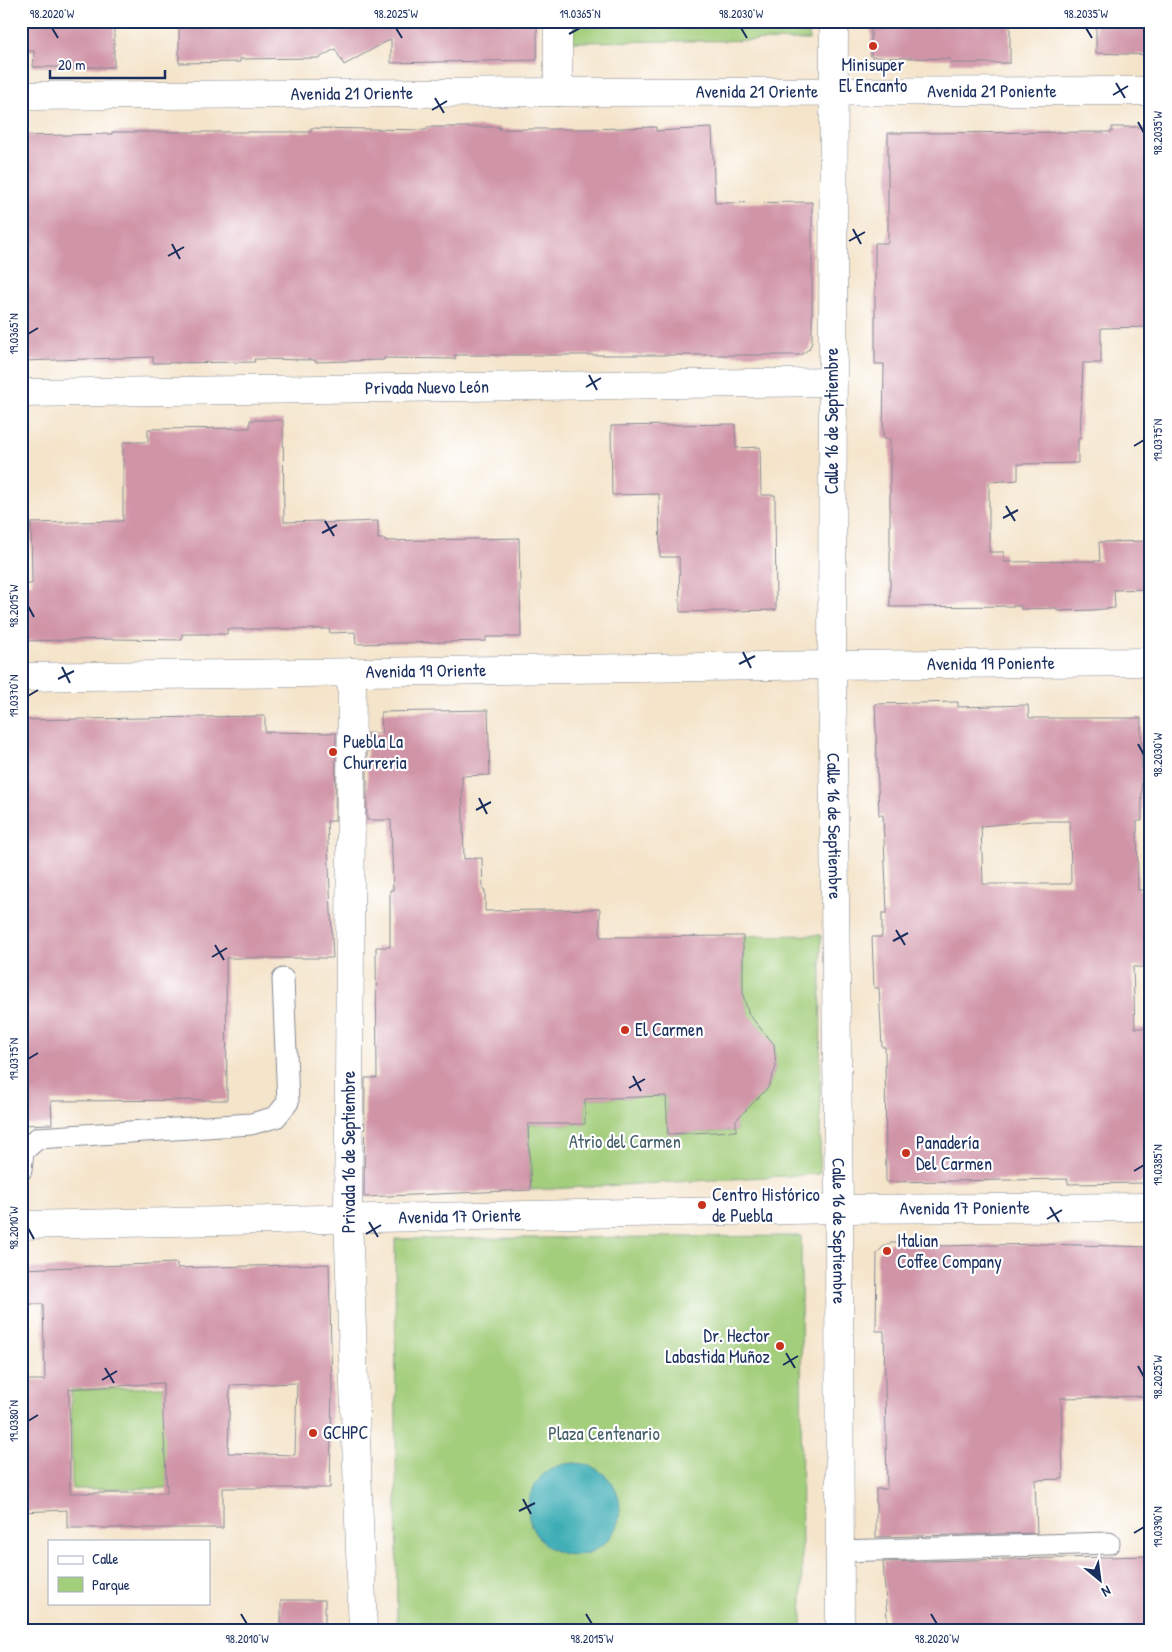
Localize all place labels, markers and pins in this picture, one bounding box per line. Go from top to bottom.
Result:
marker: Minisuper El Encanto [867,40,879,52]
place label: Minisuper El Encanto [839,52,907,98]
place label: Puebla La Churreria [343,729,407,775]
marker: Puebla La Churreria [327,746,339,758]
place label: El Carmen [635,1017,703,1042]
marker: El Carmen [619,1024,631,1036]
place label: Panadería Del Carmen [916,1130,992,1176]
marker: Panadería Del Carmen [900,1147,912,1159]
place label: Centro Histórico de Puebla [712,1182,820,1228]
marker: Centro Histórico de Puebla [696,1199,708,1211]
place label: Italian Coffee Company [897,1228,1002,1274]
marker: Italian Coffee Company [881,1245,893,1257]
place label: Dr. Hector Labastida Muñoz [665,1323,770,1369]
marker: Dr. Hector Labastida Muñoz [774,1340,786,1352]
place label: GCHPC [323,1420,369,1445]
marker: GCHPC [307,1427,319,1439]

